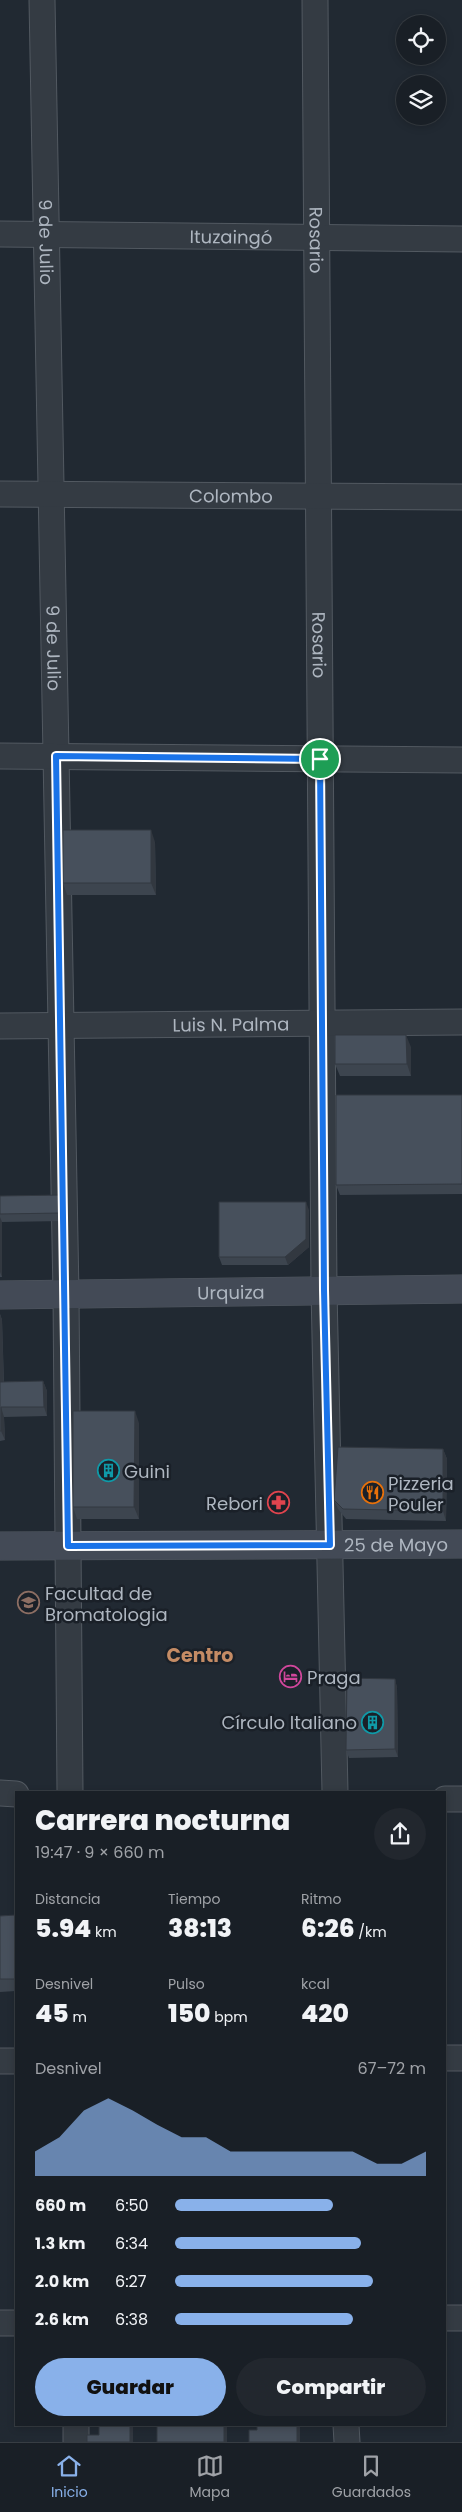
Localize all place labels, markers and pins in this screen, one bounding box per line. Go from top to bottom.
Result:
pin [299,738,341,780]
building icon: Guini [96,1459,120,1483]
place label: Guini [124,1459,170,1484]
place label: Pizzeria Pouler [388,1471,454,1517]
restaurant icon: Pizzeria Pouler [360,1481,384,1505]
place label: Rebori [206,1491,263,1516]
pharmacy icon: Rebori [267,1491,291,1515]
place label: Facultad de Bromatologia [45,1581,168,1627]
school or university icon: Facultad de Bromatologia [17,1591,41,1615]
hotel icon: Praga [279,1665,303,1689]
place label: Praga [307,1665,361,1690]
place label: Círculo Italiano [222,1710,357,1735]
building icon: Círculo Italiano [361,1710,385,1734]

